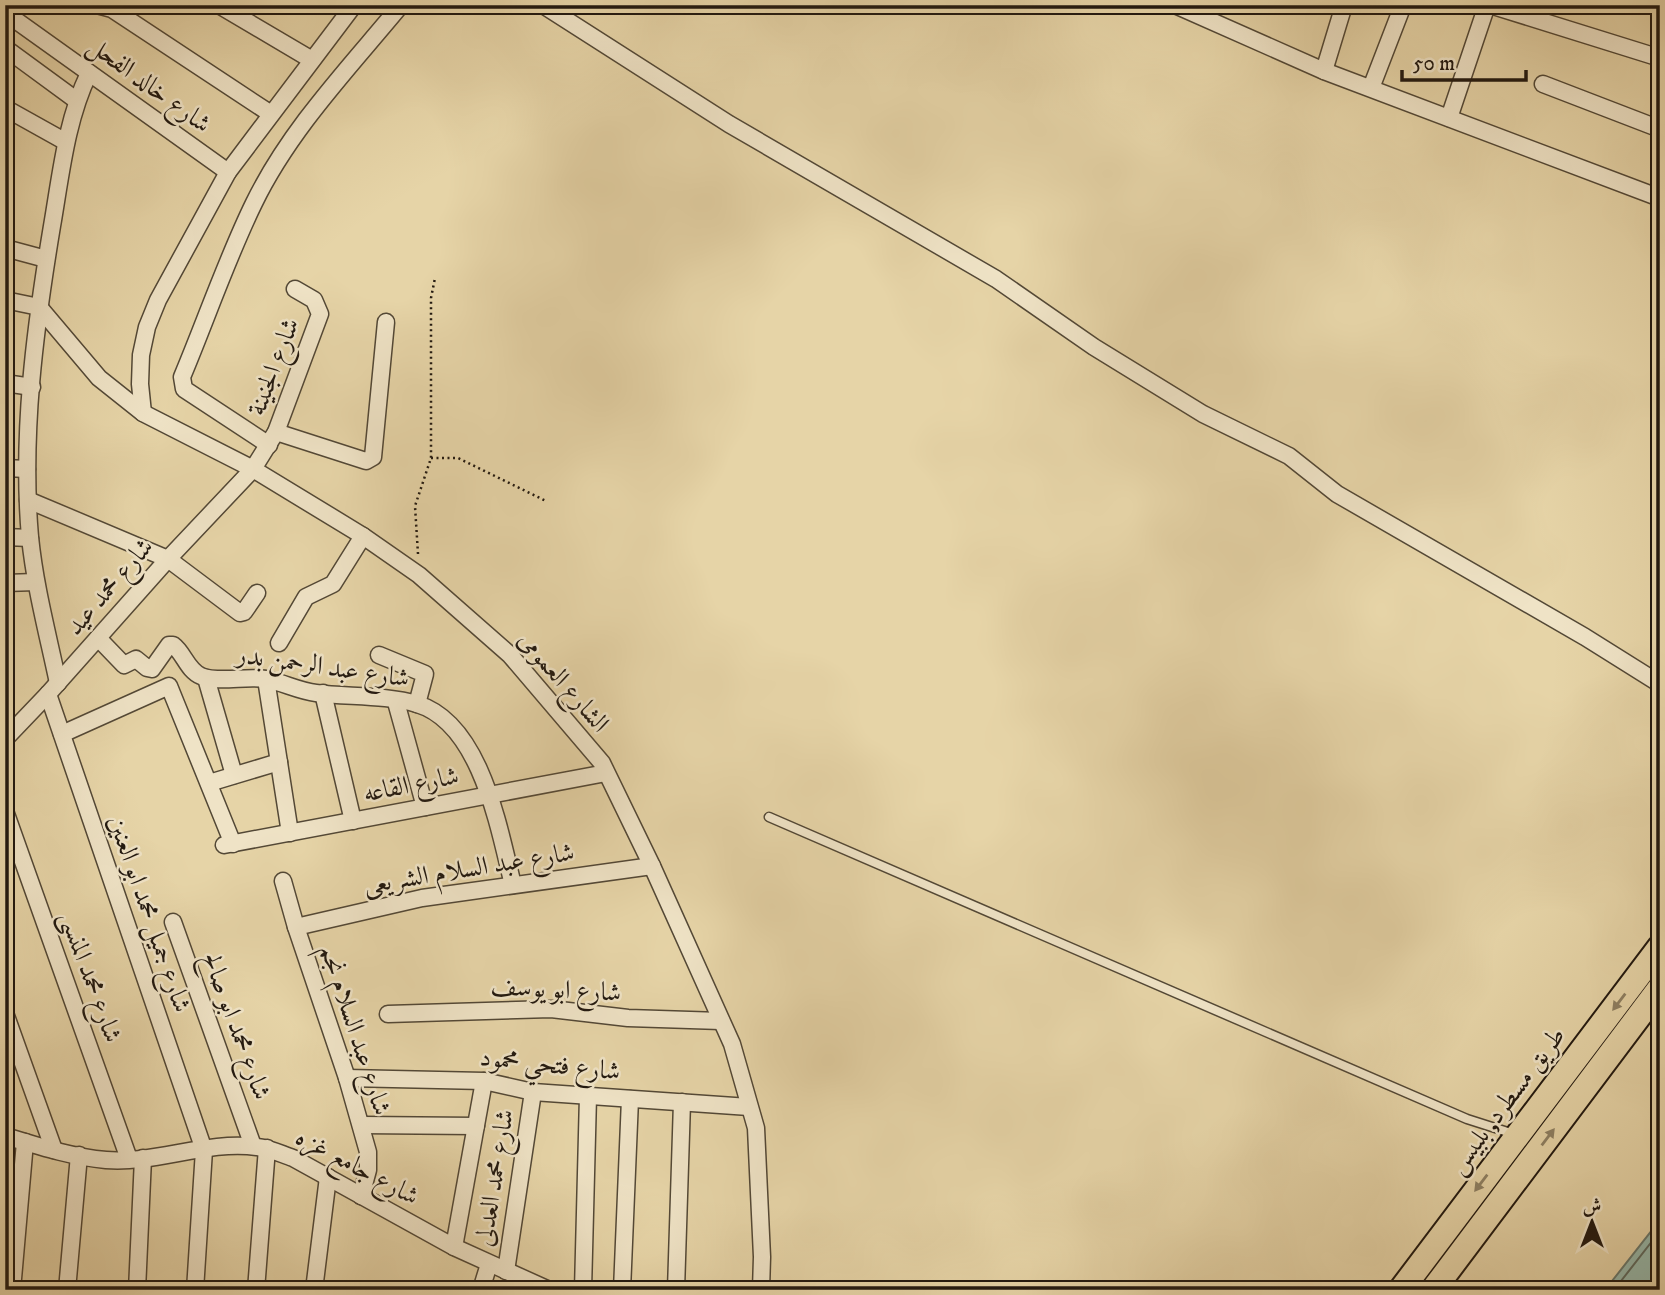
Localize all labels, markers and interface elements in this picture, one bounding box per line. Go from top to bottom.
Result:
street label: شارع خالد الفحل [78,29,217,144]
scale bar [1402,38,1527,82]
text: 50 m [1413,51,1455,77]
street label: شارع الجنينة [240,314,311,422]
street label: شارع محمد عيد [59,531,164,645]
street label: الشارع العمومى [507,624,616,742]
street label: شارع عبد الرحمن بدر [231,638,411,699]
street label: شارع القاعه [360,760,462,814]
street label: شارع جميل محمد ابو العنين [96,811,198,1018]
street label: شارع عبد السلام الشريعى [361,836,578,907]
street label: شارع محمد المنسى [47,907,129,1049]
street label: شارع عبد السلام نجم [305,940,398,1122]
street label: شارع محمد ابو صالح [190,948,278,1106]
street label: شارع ابو يوسف [490,970,622,1014]
one-way arrow [1612,993,1626,1011]
street label: طريق مسطرد, بلبيس [1441,1021,1573,1181]
street label: شارع فتحي محمود [477,1041,622,1096]
street label: شارع محمد العدلى [468,1107,526,1249]
street label: شارع جامع غزه [287,1121,424,1219]
one-way arrow [1540,1128,1554,1146]
one-way arrow [1474,1174,1489,1192]
north arrow [1556,1186,1626,1256]
text: ش [1583,1195,1601,1218]

